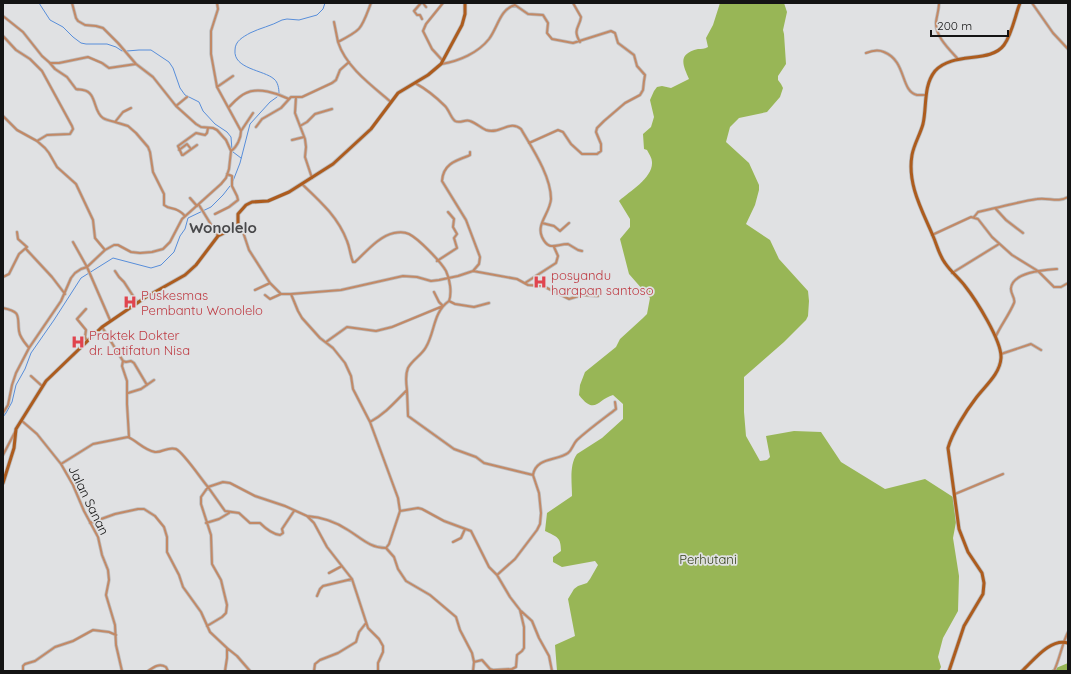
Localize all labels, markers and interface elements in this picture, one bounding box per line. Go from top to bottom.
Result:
scale bar [931,12,1008,38]
text: 200 m [937,18,972,33]
district label: Wonolelo [189,218,257,237]
place label: posyandu harapan santoso [551,267,654,298]
hospital icon: posyandu harapan santoso [532,274,548,290]
place label: Puskesmas Pembantu Wonolelo [141,287,263,318]
hospital icon: Puskesmas Pembantu Wonolelo [122,294,138,310]
place label: Praktek Dokter dr. Latifatun Nisa [89,327,190,358]
hospital icon: Praktek Dokter dr. Latifatun Nisa [70,334,86,350]
street label: Jalan Sanan [65,463,113,537]
park label: Perhutani [679,551,737,567]

